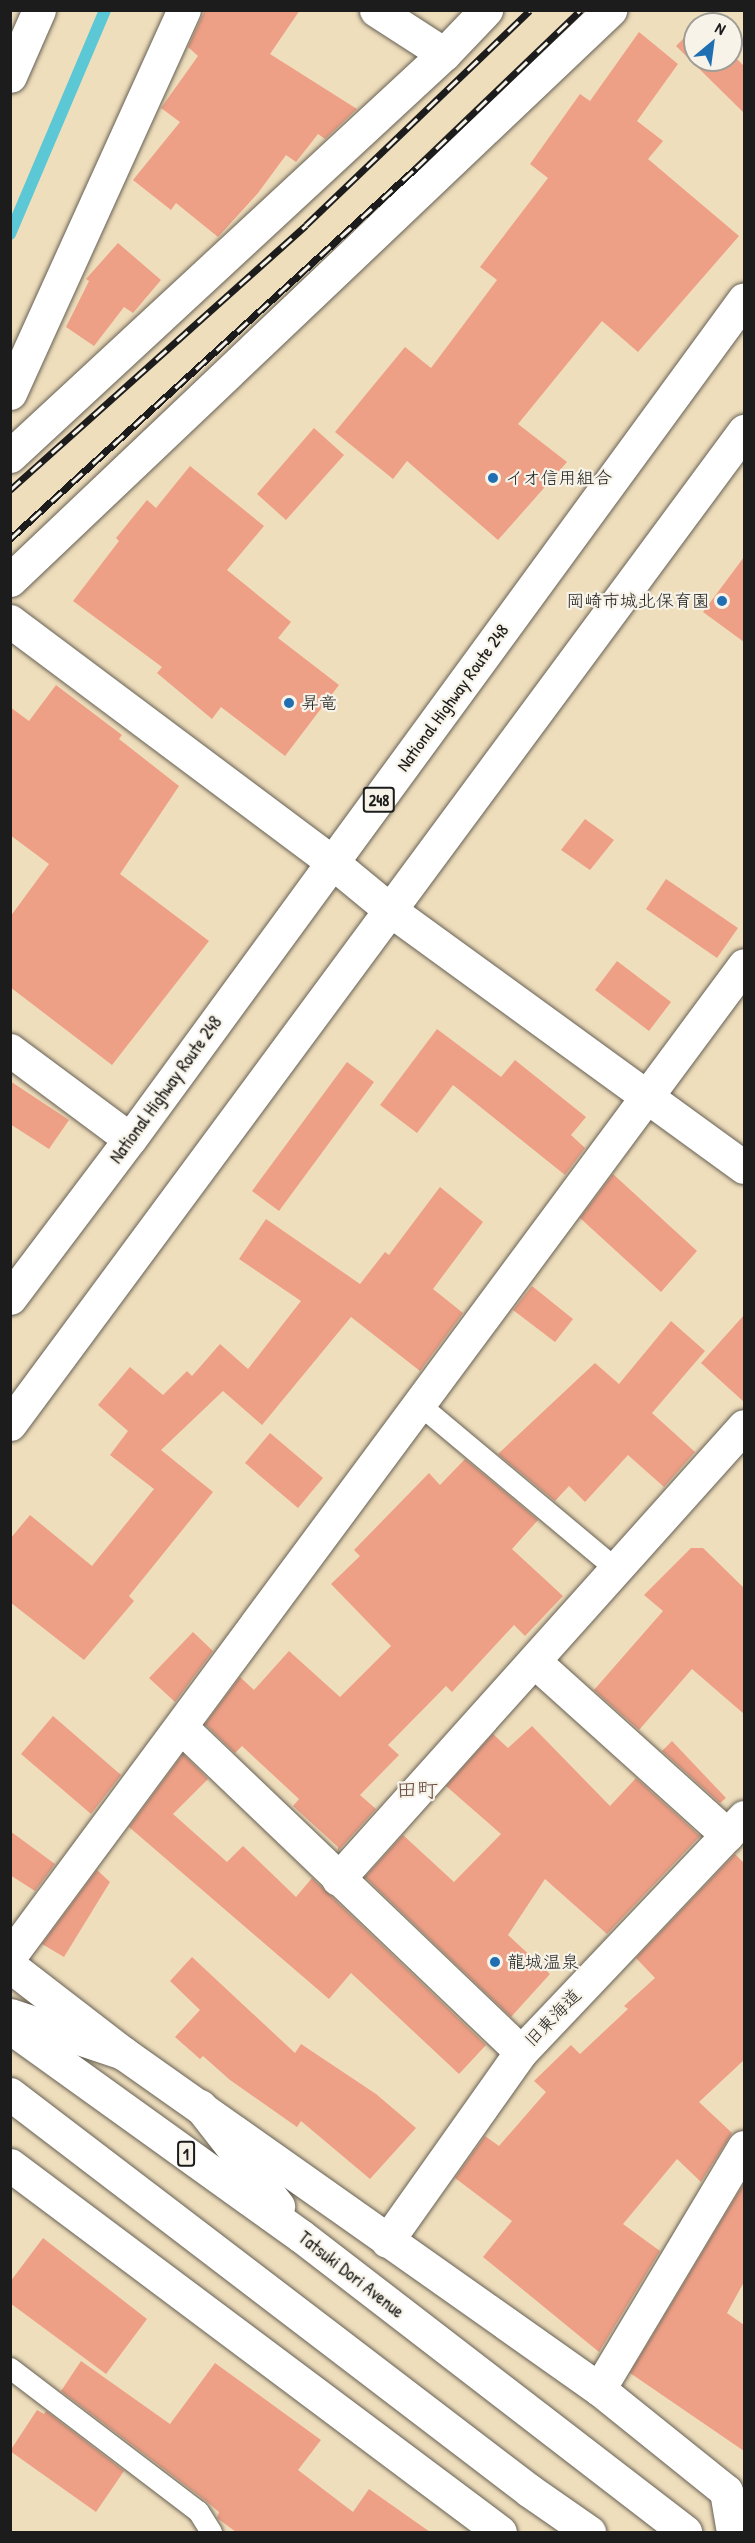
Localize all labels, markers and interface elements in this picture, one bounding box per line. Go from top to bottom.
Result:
north arrow [683,12,743,72]
text: N [712,16,730,40]
place label: イオ信用組合 [505,467,613,489]
marker: イオ信用組合 [486,471,500,485]
place label: 岡崎市城北保育園 [566,590,710,612]
marker: 岡崎市城北保育園 [715,594,729,608]
street label: National Highway Route 248 [392,620,514,776]
place label: 昇竜 [301,692,337,714]
marker: 昇竜 [282,696,296,710]
road number: 248 [362,787,395,813]
street label: National Highway Route 248 [105,1012,227,1168]
district label: 田町 [396,1777,438,1803]
place label: 龍城温泉 [507,1951,579,1973]
marker: 龍城温泉 [488,1955,502,1969]
street label: 旧東海道 [520,1985,586,2051]
road number: 1 [177,2141,195,2167]
street label: Tatsuki Dori Avenue [294,2227,408,2323]

